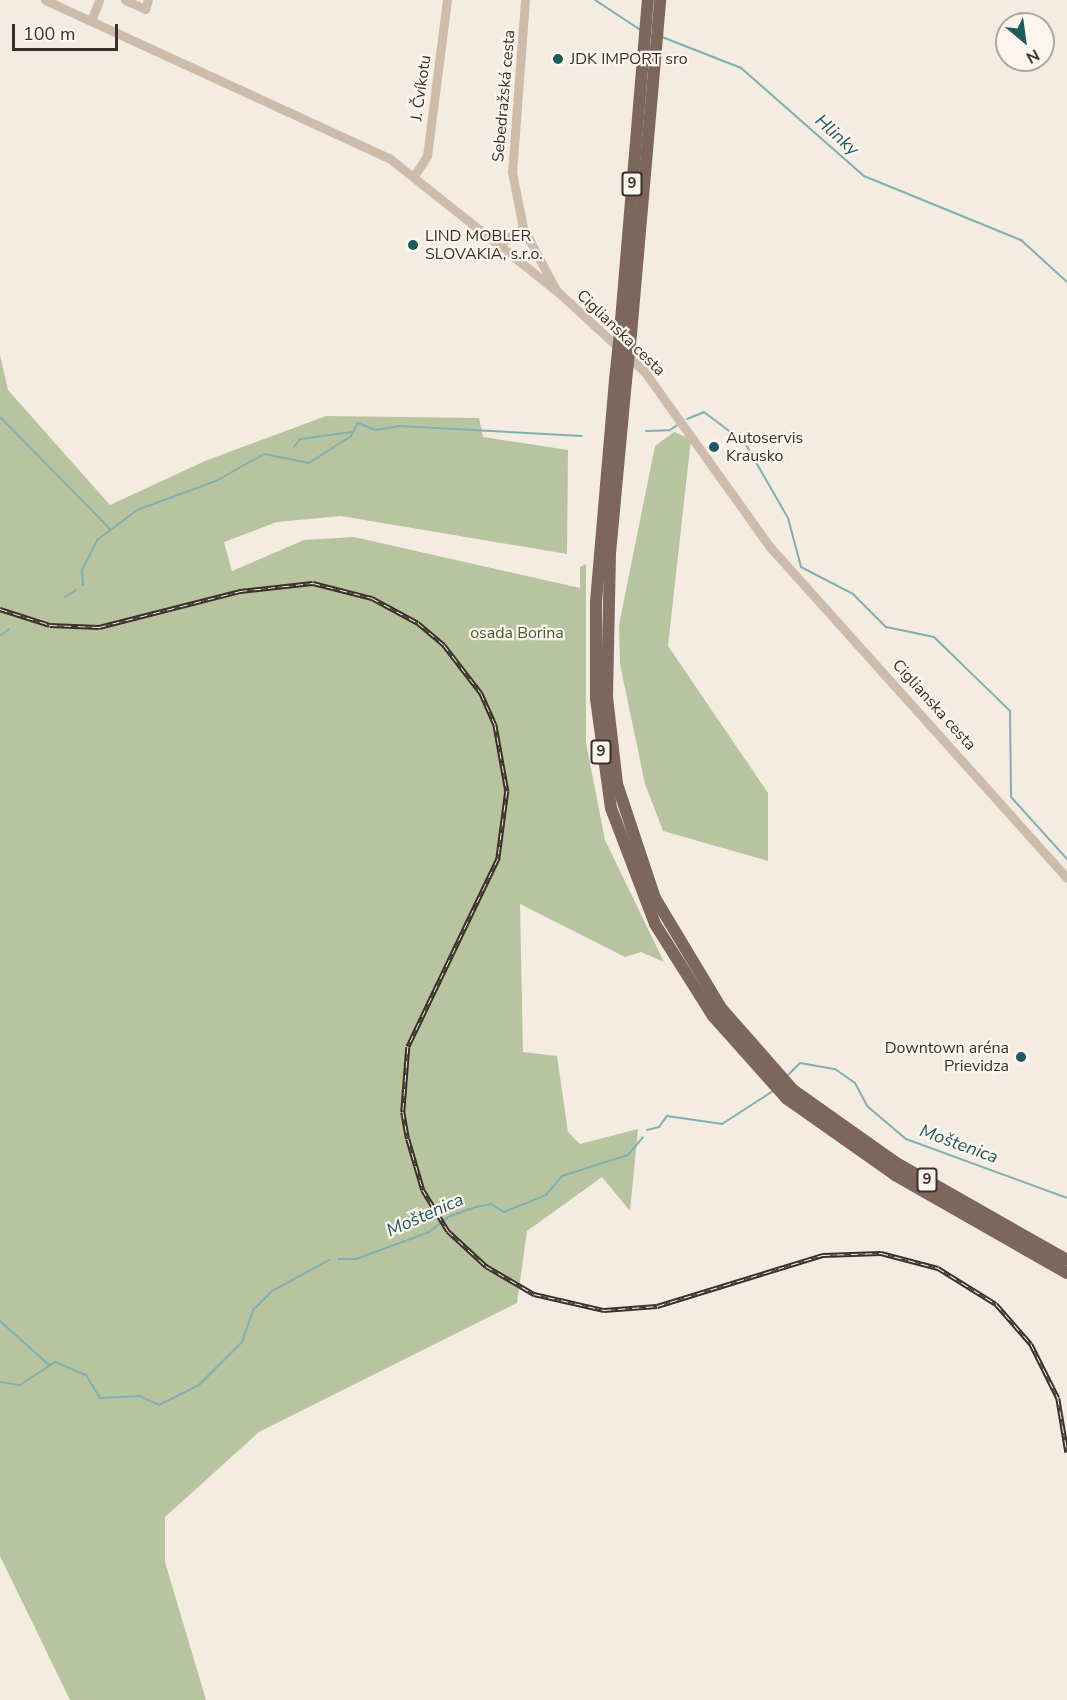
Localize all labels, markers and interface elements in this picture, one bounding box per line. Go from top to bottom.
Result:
scale bar [15,12,122,50]
north arrow [995,12,1055,72]
text: 100 m [23,22,75,46]
street label: Sebedražská cesta [489,29,519,163]
text: N [1022,43,1043,69]
place label: JDK IMPORT sro [570,49,688,69]
marker: JDK IMPORT sro [551,52,565,66]
street label: J. Čvíkotu [407,54,435,122]
water label: Hlinky [811,110,863,160]
road number: 9 [622,172,642,196]
place label: LIND MOBLER SLOVAKIA, s.r.o. [425,226,543,264]
marker: LIND MOBLER SLOVAKIA, s.r.o. [406,238,420,252]
street label: Ciglianska cesta [573,286,669,380]
place label: Autoservis Krausko [726,428,803,466]
marker: Autoservis Krausko [707,440,721,454]
park label: osada Borina [470,623,564,643]
street label: Ciglianska cesta [888,656,980,754]
road number: 9 [590,740,612,764]
place label: Downtown aréna Prievidza [885,1038,1009,1076]
marker: Downtown aréna Prievidza [1014,1050,1028,1064]
water label: Moštenica [917,1120,1001,1168]
road number: 9 [916,1168,938,1192]
water label: Moštenica [383,1188,467,1242]

